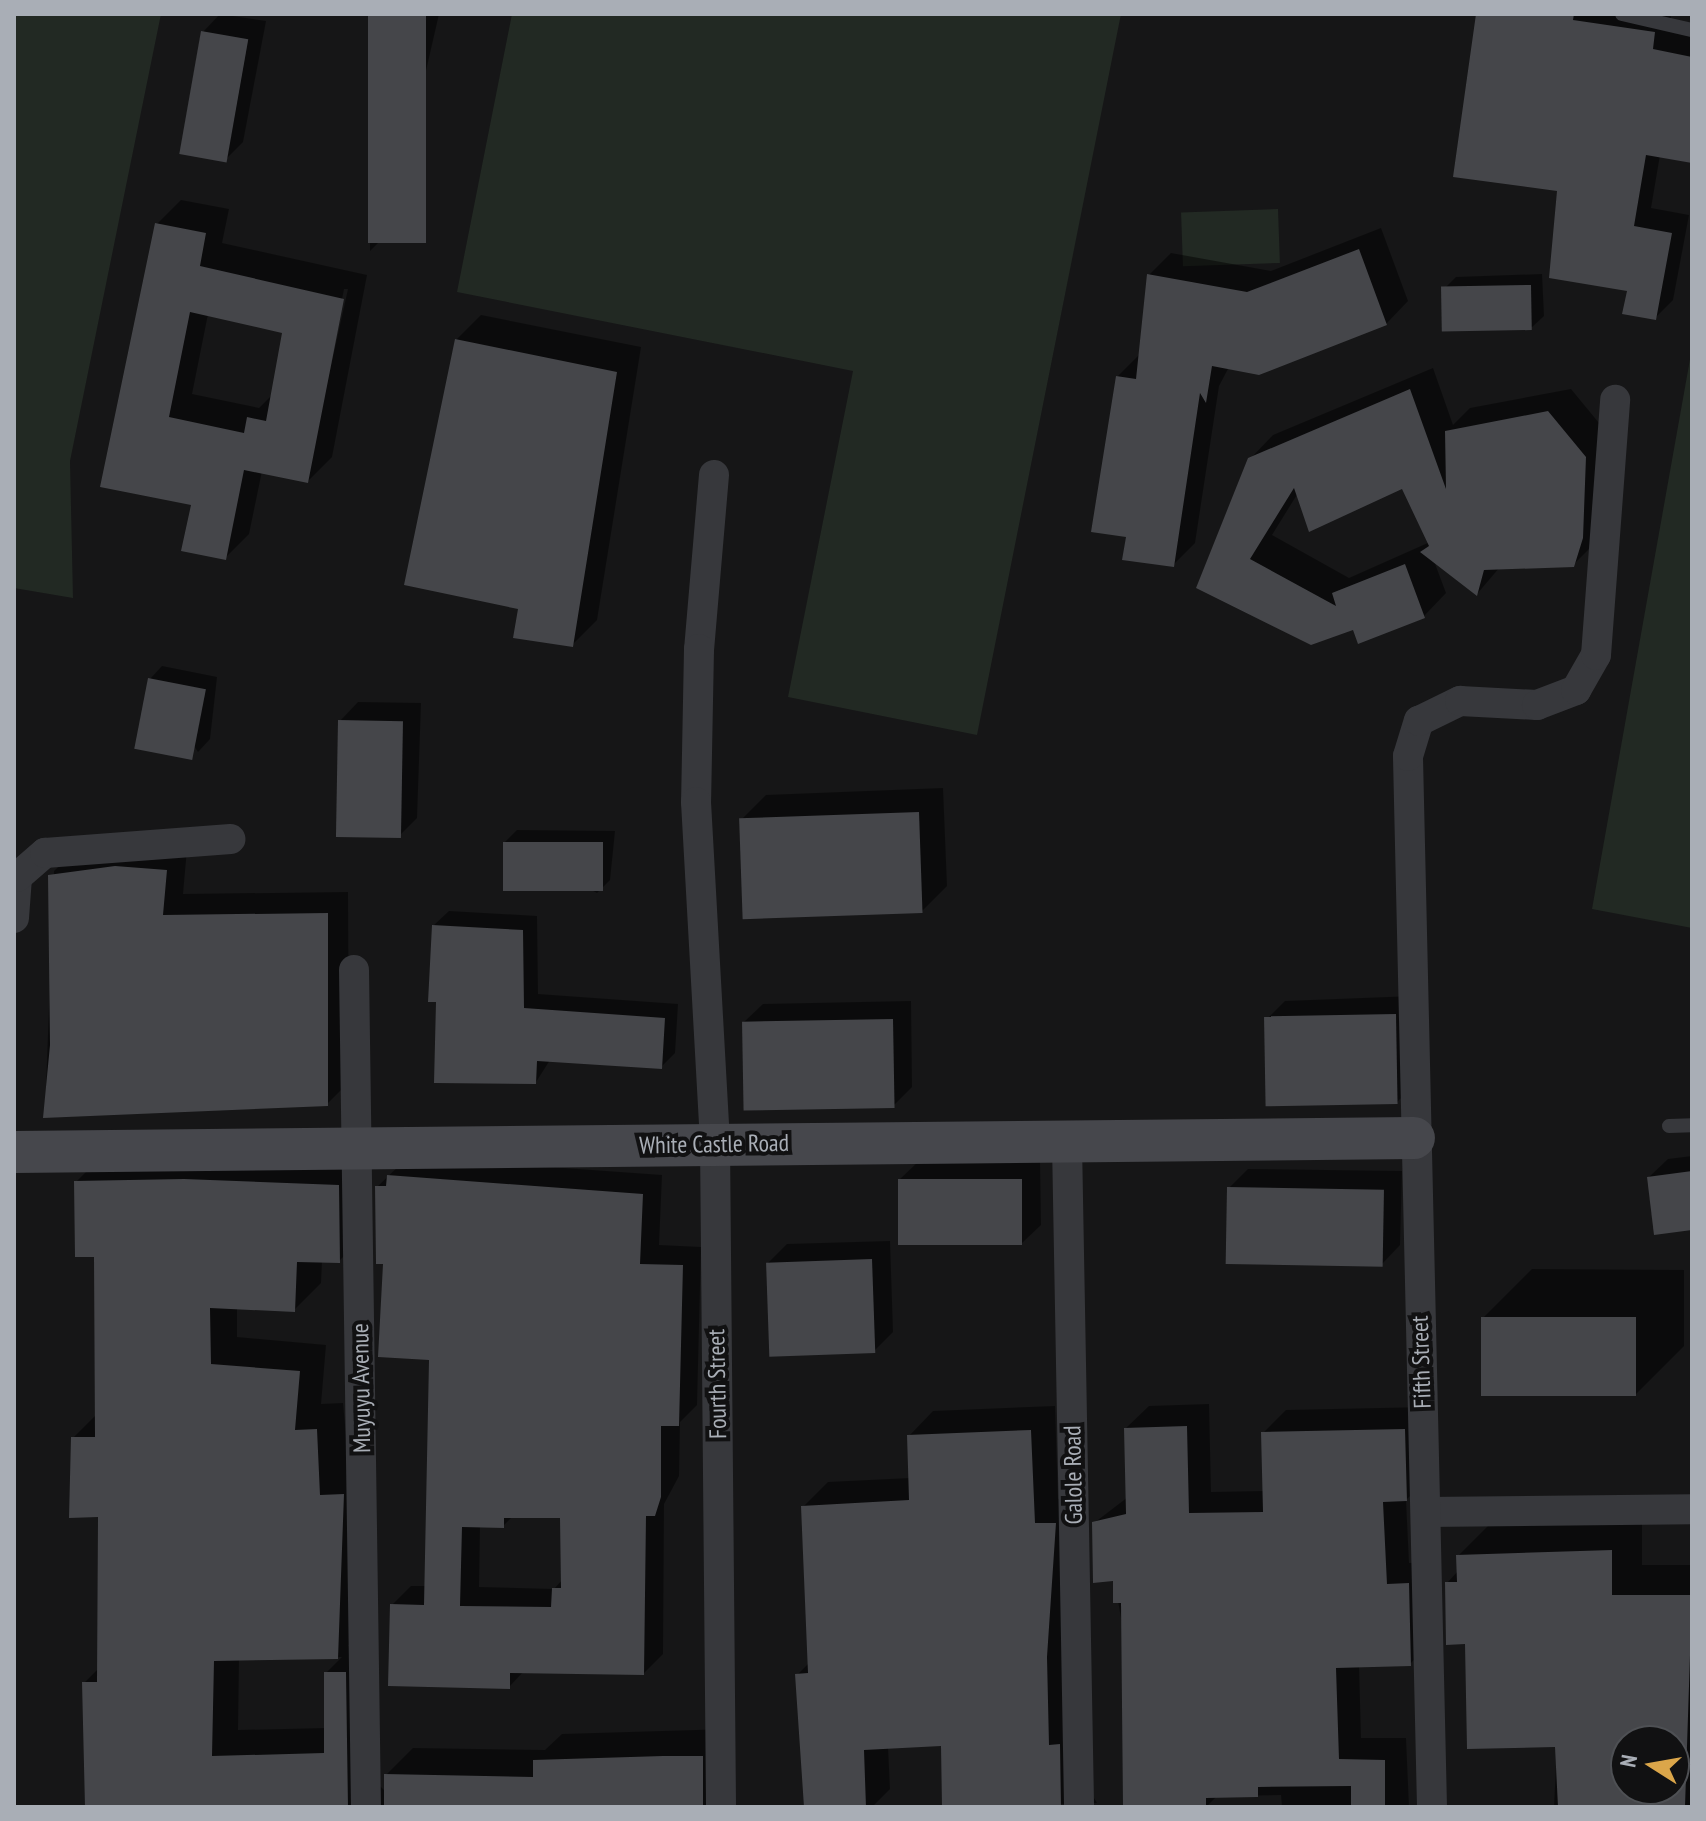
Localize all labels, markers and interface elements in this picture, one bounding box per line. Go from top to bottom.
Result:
street label: White Castle Road [639,1128,789,1160]
street label: Fifth Street [1405,1315,1437,1409]
street label: Muyuyu Avenue [345,1323,377,1453]
street label: Fourth Street [702,1329,732,1439]
street label: Galole Road [1058,1425,1088,1525]
north arrow [1610,1725,1690,1805]
text: N [1614,1752,1643,1769]

